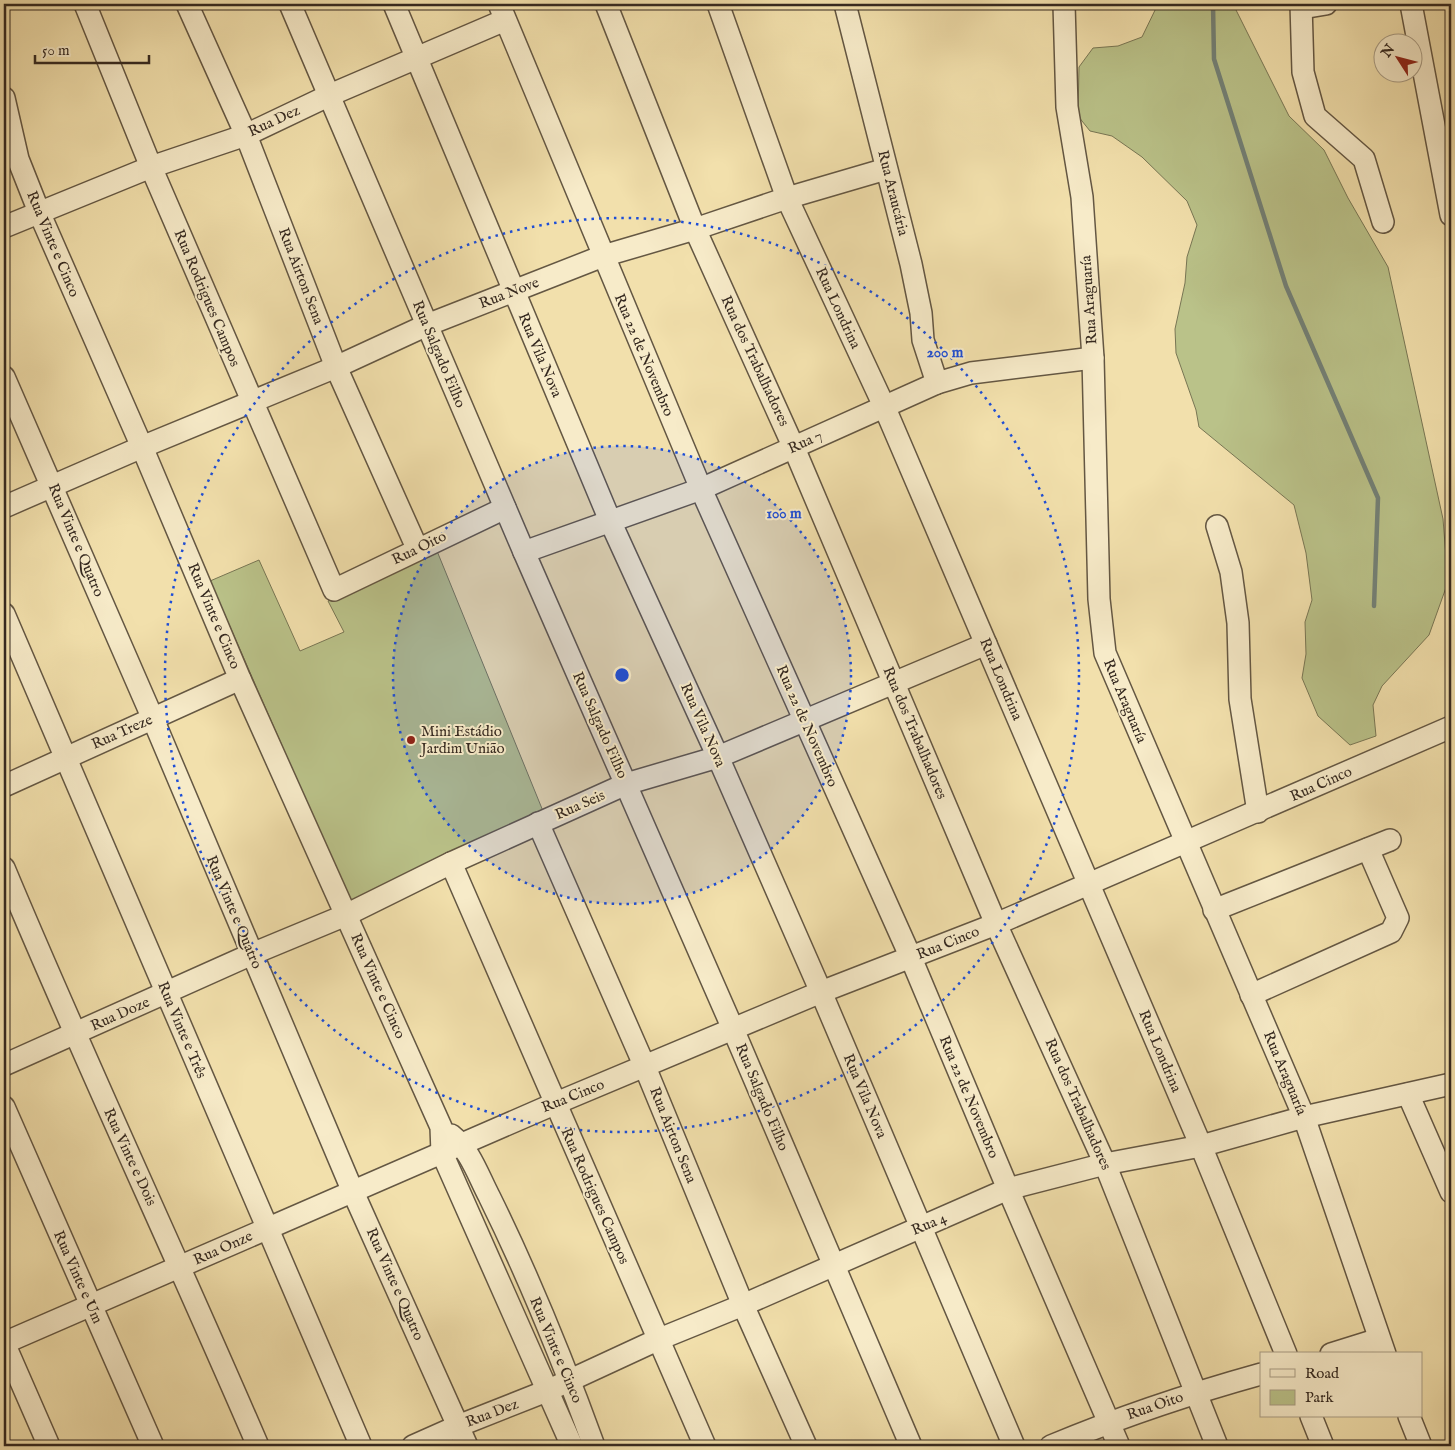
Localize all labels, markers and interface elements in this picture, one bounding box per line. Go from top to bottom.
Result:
scale bar [35,32,149,64]
north arrow [1372,32,1422,82]
text: 50 m [42,41,70,60]
text: N [1377,41,1399,62]
street label: Rua Dez [245,101,303,141]
street label: Rua Araucária [873,148,913,238]
street label: Rua Vinte e Cinco [22,188,84,300]
street label: Rua Airton Sena [274,225,328,327]
street label: Rua Rodrigues Campos [169,226,245,370]
street label: Rua Araguaría [1076,254,1102,345]
street label: Rua Londrina [811,264,865,352]
street label: Rua Nove [476,273,542,313]
street label: Rua 22 de Novembro [610,291,678,419]
street label: Rua dos Trabalhadores [716,293,794,429]
street label: Rua Salgado Filho [408,297,470,411]
street label: Rua Vila Nova [514,310,567,401]
text: 200 m [927,343,964,362]
street label: Rua 7 [785,426,825,458]
street label: Rua Vinte e Quatro [44,480,108,600]
text: 100 m [766,504,802,523]
street label: Rua Oito [389,527,449,569]
street label: Rua Vinte e Cinco [183,560,245,672]
street label: Rua Londrina [975,635,1027,724]
street label: Rua Araguaría [1099,656,1151,746]
street label: Rua 22 de Novembro [772,662,842,790]
street label: Rua dos Trabalhadores [879,664,951,802]
centre of rings [613,666,631,684]
street label: Rua Salgado Filho [568,669,632,781]
street label: Rua Vila Nova [676,680,730,771]
street label: Rua Treze [89,710,156,754]
place label: Mini Estádio Jardim União [419,722,504,758]
marker: Mini Estádio Jardim União [405,734,417,746]
street label: Rua Cinco [1287,762,1355,806]
street label: Rua Seis [552,786,608,824]
street label: Rua Vinte e Quatro [202,852,266,972]
street label: Rua Cinco [914,922,982,964]
street label: Rua Vinte e Cinco [346,930,410,1042]
street label: Rua Vinte e Três [153,979,211,1081]
street label: Rua Doze [87,992,153,1035]
street label: Rua Londrina [1134,1007,1186,1096]
street label: Rua Araguaría [1259,1028,1311,1118]
street label: Rua 22 de Novembro [935,1033,1003,1161]
street label: Rua dos Trabalhadores [1040,1035,1116,1173]
street label: Rua Salgado Filho [731,1040,793,1154]
street label: Rua Vila Nova [839,1051,892,1142]
street label: Rua Cinco [539,1075,607,1117]
street label: Rua Airton Sena [645,1084,701,1186]
street label: Rua Vinte e Dois [99,1105,161,1209]
street label: Rua Rodrigues Campos [556,1125,634,1267]
street label: Rua 4 [909,1208,950,1240]
street label: Rua Vinte e Quatro [362,1225,428,1343]
street label: Rua Onze [190,1226,256,1270]
street label: Rua Vinte e Um [49,1227,107,1327]
street label: Rua Vinte e Cinco [525,1294,587,1406]
legend [1260,1352,1422,1418]
text: Road [1305,1364,1340,1383]
street label: Rua Oito [1124,1387,1186,1425]
text: Park [1305,1388,1335,1407]
street label: Rua Dez [463,1394,521,1432]

